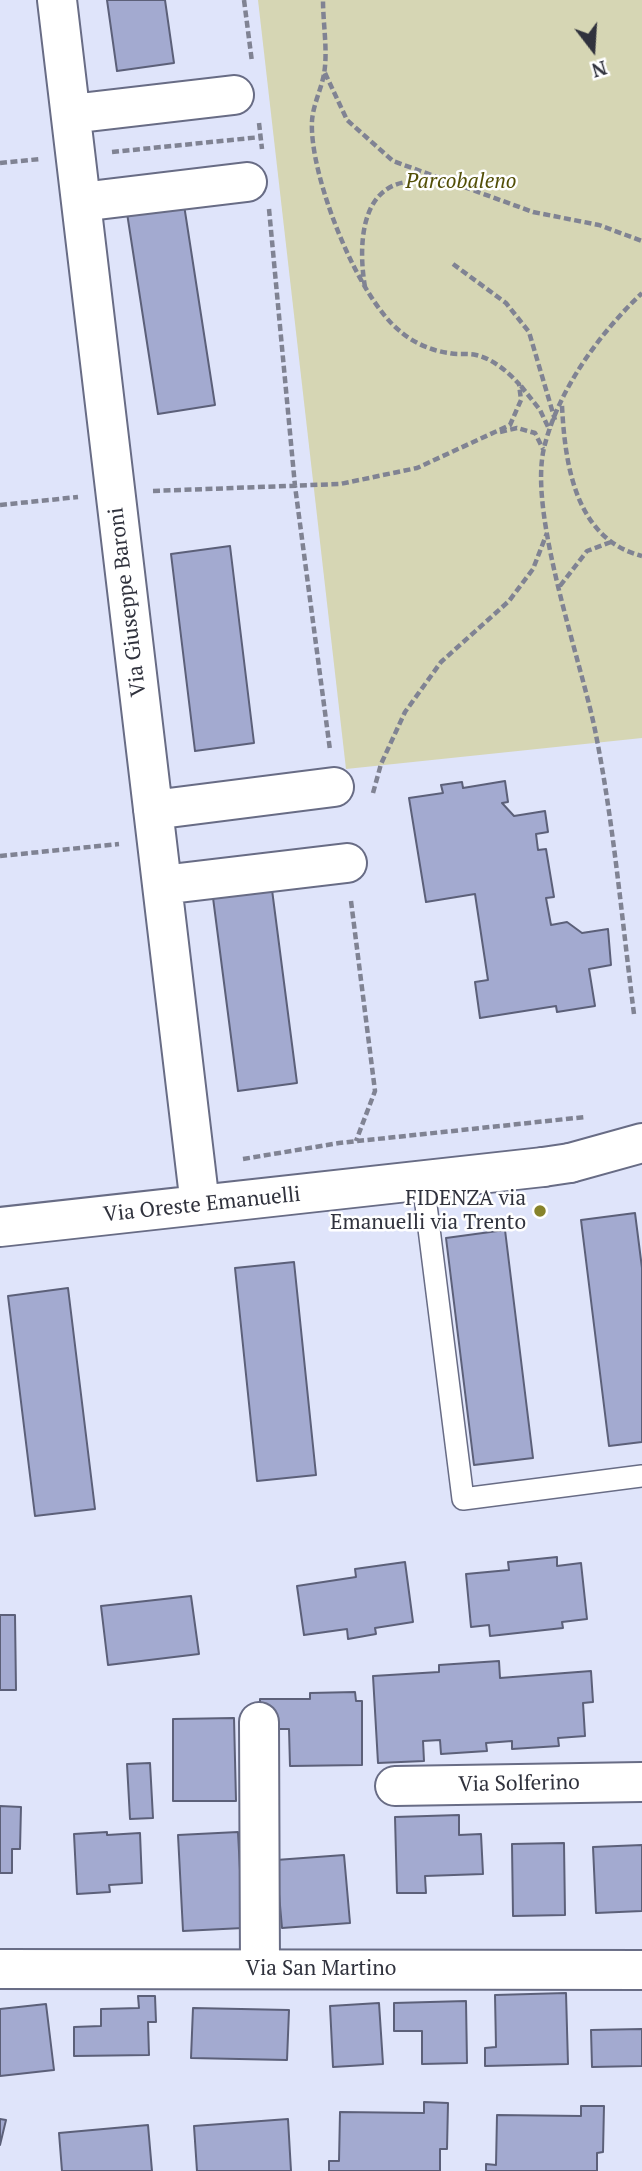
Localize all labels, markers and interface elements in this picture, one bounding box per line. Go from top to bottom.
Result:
north arrow [558,14,628,84]
text: N [589,56,610,84]
park label: Parcobaleno [406,169,516,195]
street label: Via Giuseppe Baroni [104,506,152,698]
street label: Via Oreste Emanuelli [102,1182,302,1228]
place label: FIDENZA via Emanuelli via Trento [330,1186,526,1236]
marker: FIDENZA via Emanuelli via Trento [532,1203,548,1219]
street label: Via Solferino [458,1770,580,1798]
street label: Via San Martino [246,1956,396,1982]

